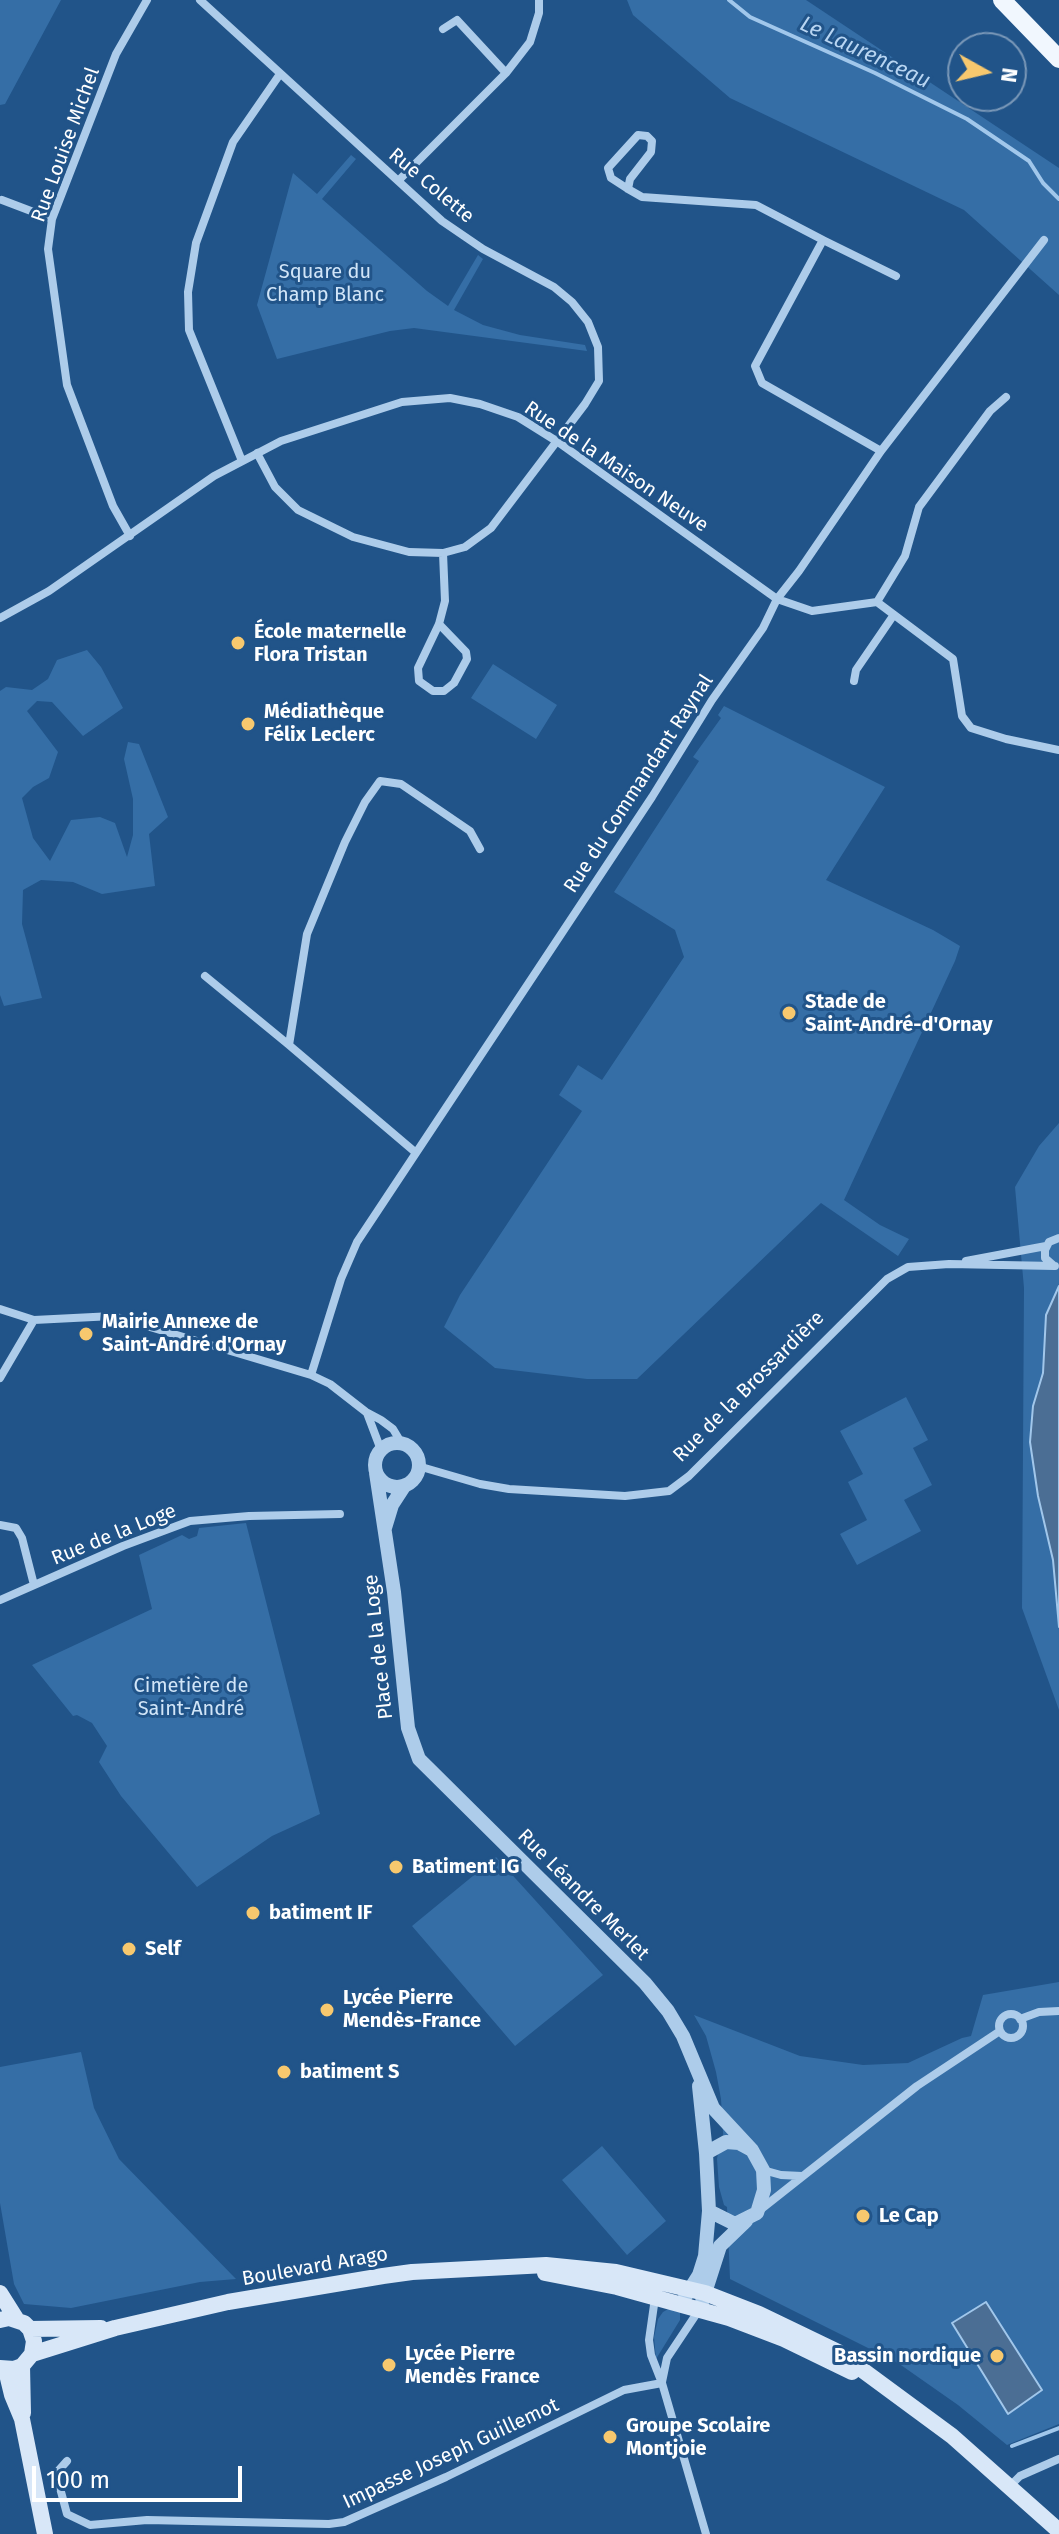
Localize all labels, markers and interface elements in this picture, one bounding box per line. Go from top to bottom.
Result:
water label: Le Laurenceau [795,11,935,95]
north arrow [947,32,1027,112]
street label: Rue Louise Michel [27,64,105,226]
text: N [995,66,1024,84]
street label: Rue Colette [383,143,479,229]
park label: Square du Champ Blanc [266,260,384,307]
street label: Rue de la Maison Neuve [519,396,713,538]
place label: École maternelle Flora Tristan [254,620,406,667]
marker: École maternelle Flora Tristan [229,634,247,652]
street label: Rue du Commandant Raynal [559,670,719,898]
place label: Médiathèque Félix Leclerc [264,700,384,747]
marker: Médiathèque Félix Leclerc [239,715,257,733]
place label: Stade de Saint-André-d'Ornay [805,990,993,1037]
marker: Stade de Saint-André-d'Ornay [780,1004,798,1022]
street label: Rue de la Brossardière [668,1306,830,1468]
place label: Mairie Annexe de Saint-André d'Ornay [102,1310,286,1357]
marker: Mairie Annexe de Saint-André d'Ornay [77,1325,95,1343]
street label: Rue de la Loge [48,1499,180,1571]
street label: Place de la Loge [359,1573,399,1721]
park label: Cimetière de Saint-André [134,1674,248,1721]
street label: Rue Léandre Merlet [512,1824,654,1966]
place label: Batiment IG [412,1855,519,1879]
marker: Batiment IG [387,1858,405,1876]
place label: batiment IF [269,1901,373,1925]
marker: batiment IF [244,1904,262,1922]
place label: Self [145,1937,181,1961]
marker: Self [120,1940,138,1958]
place label: Lycée Pierre Mendès-France [343,1986,481,2033]
marker: Lycée Pierre Mendès-France [318,2001,336,2019]
place label: batiment S [300,2060,399,2084]
marker: batiment S [275,2063,293,2081]
place label: Le Cap [879,2204,939,2228]
marker: Le Cap [854,2207,872,2225]
street label: Boulevard Arago [240,2242,390,2292]
place label: Lycée Pierre Mendès France [405,2342,540,2389]
place label: Bassin nordique [834,2344,981,2368]
marker: Bassin nordique [988,2347,1006,2365]
marker: Lycée Pierre Mendès France [380,2356,398,2374]
street label: Impasse Joseph Guillemot [339,2393,563,2515]
place label: Groupe Scolaire Montjoie [626,2414,770,2461]
marker: Groupe Scolaire Montjoie [601,2428,619,2446]
scale bar [36,2450,246,2500]
text: 100 m [46,2466,110,2494]

